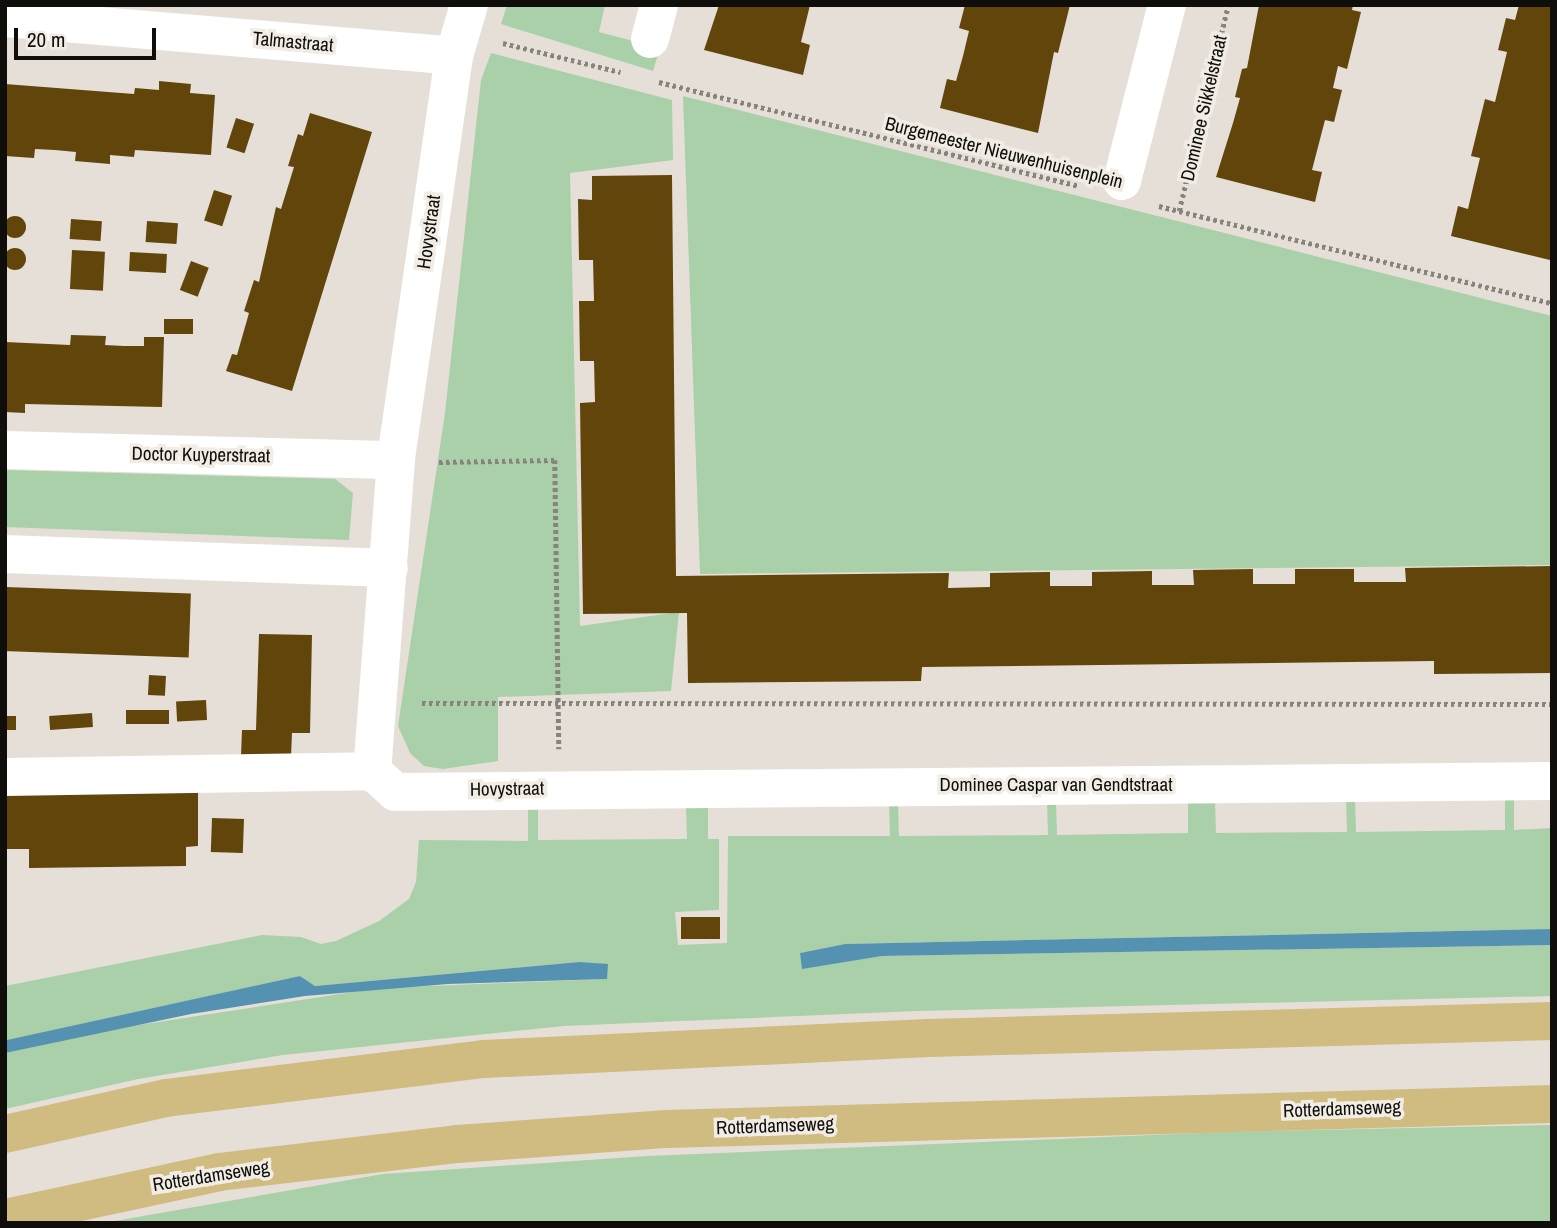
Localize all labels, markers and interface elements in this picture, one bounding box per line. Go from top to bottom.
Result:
scale bar [18,14,159,58]
text: 20 m [27,25,65,54]
street label: Talmastraat [252,27,334,57]
street label: Dominee Sikkelstraat [1176,33,1232,183]
street label: Burgemeester Nieuwenhuisenplein [883,112,1125,194]
street label: Hovystraat [413,194,445,270]
street label: Doctor Kuyperstraat [132,442,270,468]
street label: Dominee Caspar van Gendtstraat [940,774,1172,796]
street label: Hovystraat [470,777,544,801]
street label: Rotterdamseweg [1283,1096,1401,1122]
street label: Rotterdamseweg [716,1113,834,1139]
street label: Rotterdamseweg [151,1156,271,1196]

